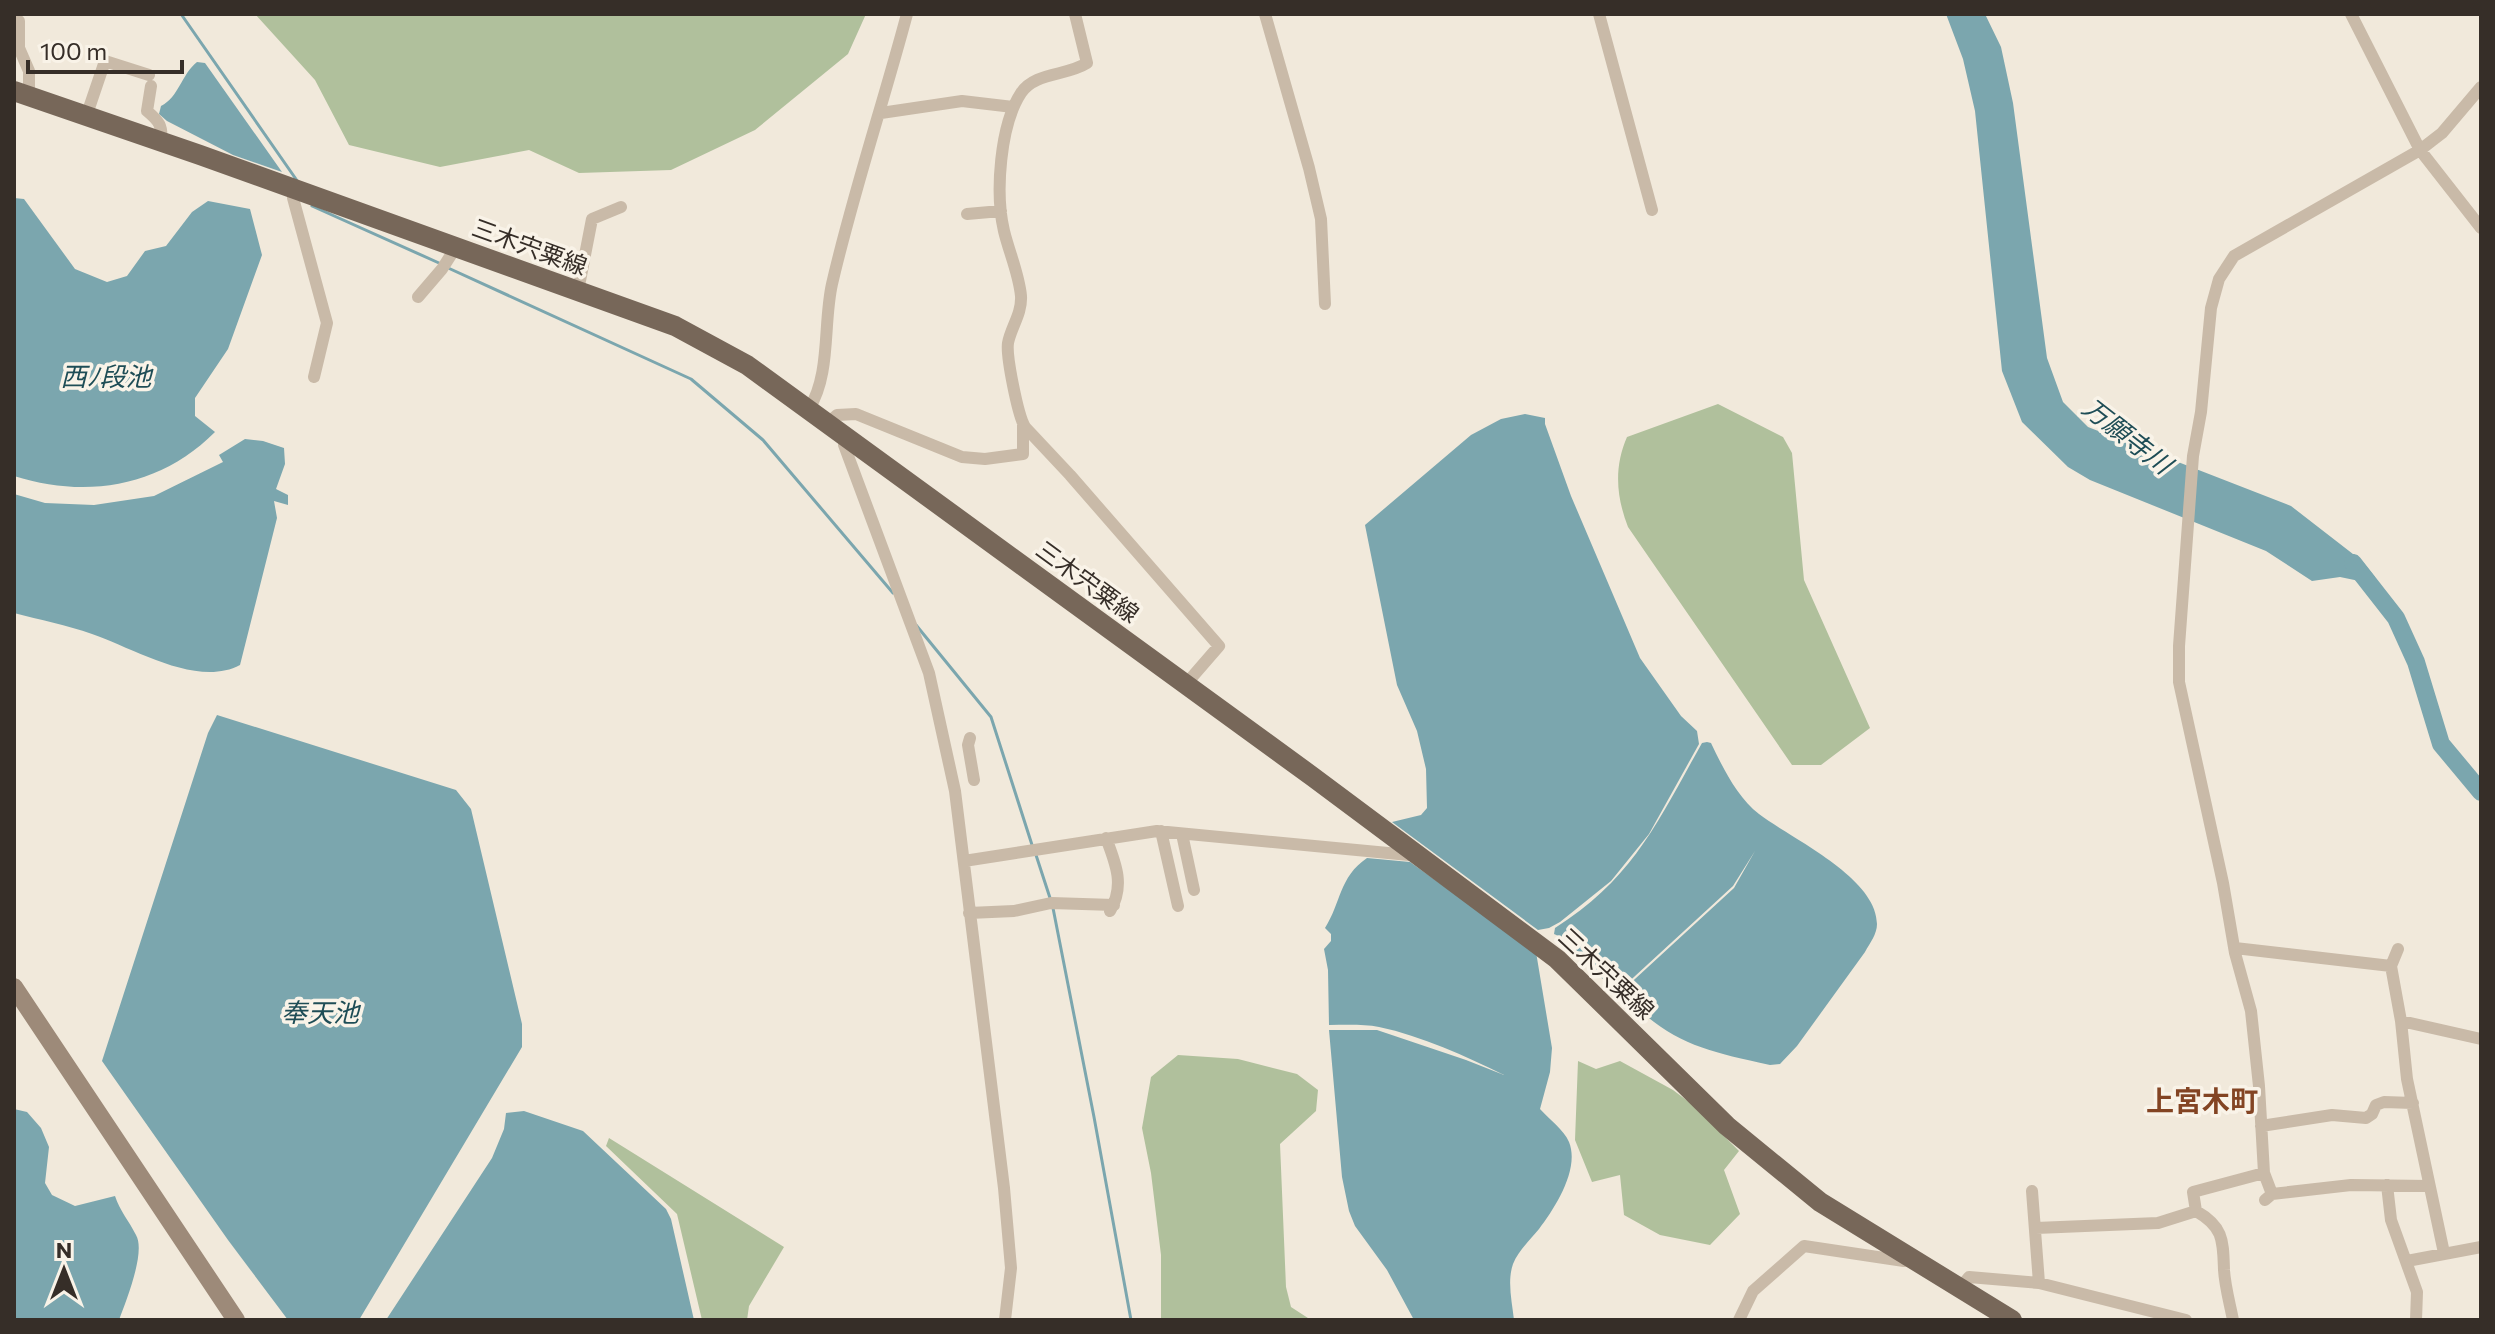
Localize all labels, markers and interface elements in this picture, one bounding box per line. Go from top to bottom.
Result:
scale bar [28,24,182,74]
text: 100 m [40,36,107,65]
street label: 三木宍粟線 [469,212,591,280]
water label: 西ﾉ段池 [60,360,154,391]
water label: 万願寺川 [2077,391,2181,481]
street label: 三木宍粟線 [1031,534,1145,628]
street label: 三木宍粟線 [1553,921,1661,1025]
water label: 奉天池 [281,996,362,1027]
district label: 上宮木町 [2146,1083,2258,1117]
north arrow [24,1230,104,1310]
text: N [56,1236,72,1263]

